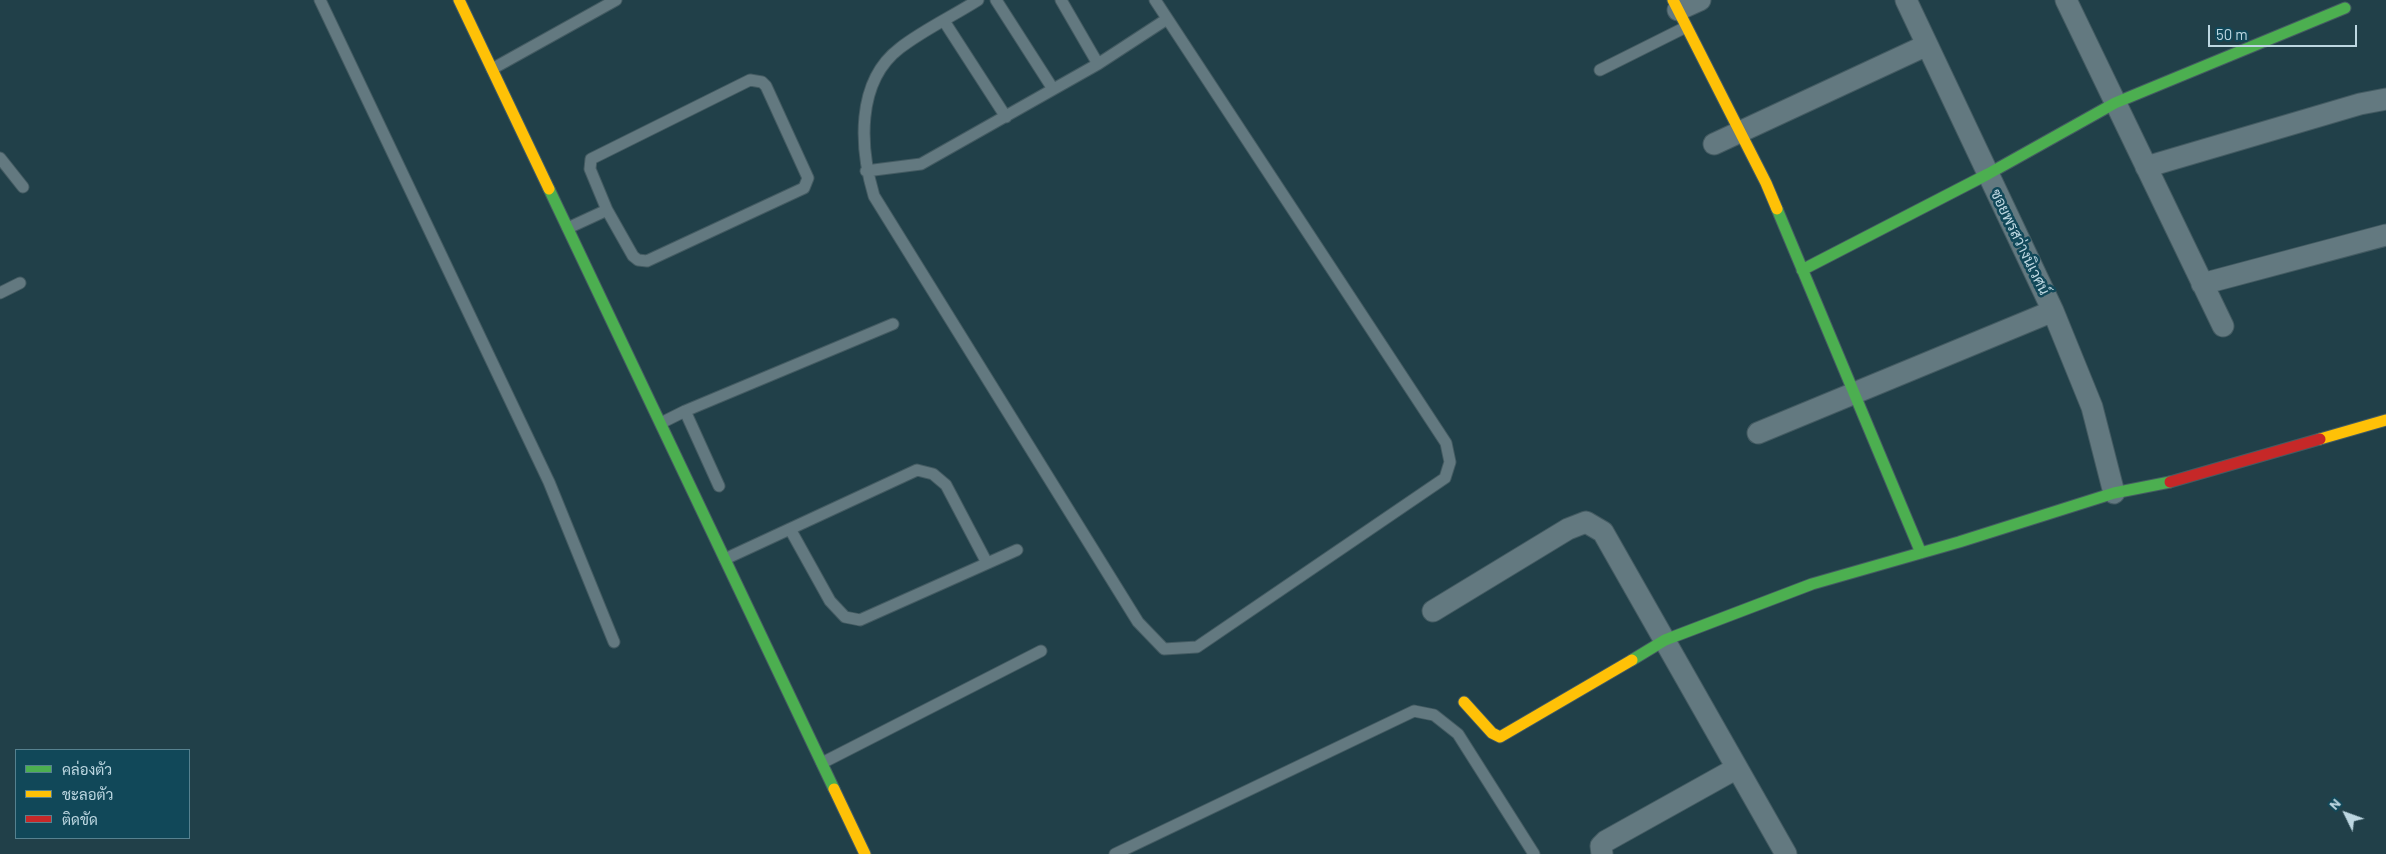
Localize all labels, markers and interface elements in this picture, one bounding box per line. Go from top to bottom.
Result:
scale bar [2211,15,2360,47]
text: 50 m [2216,25,2248,43]
street label: ซอยพรสว่างนิเวศน์ [1987,186,2053,298]
legend [15,749,190,839]
text: คล่องตัว [62,760,112,778]
text: ชะลอตัว [62,785,113,803]
north arrow [2321,789,2371,839]
text: N [2325,794,2344,813]
text: ติดขัด [62,810,98,828]

